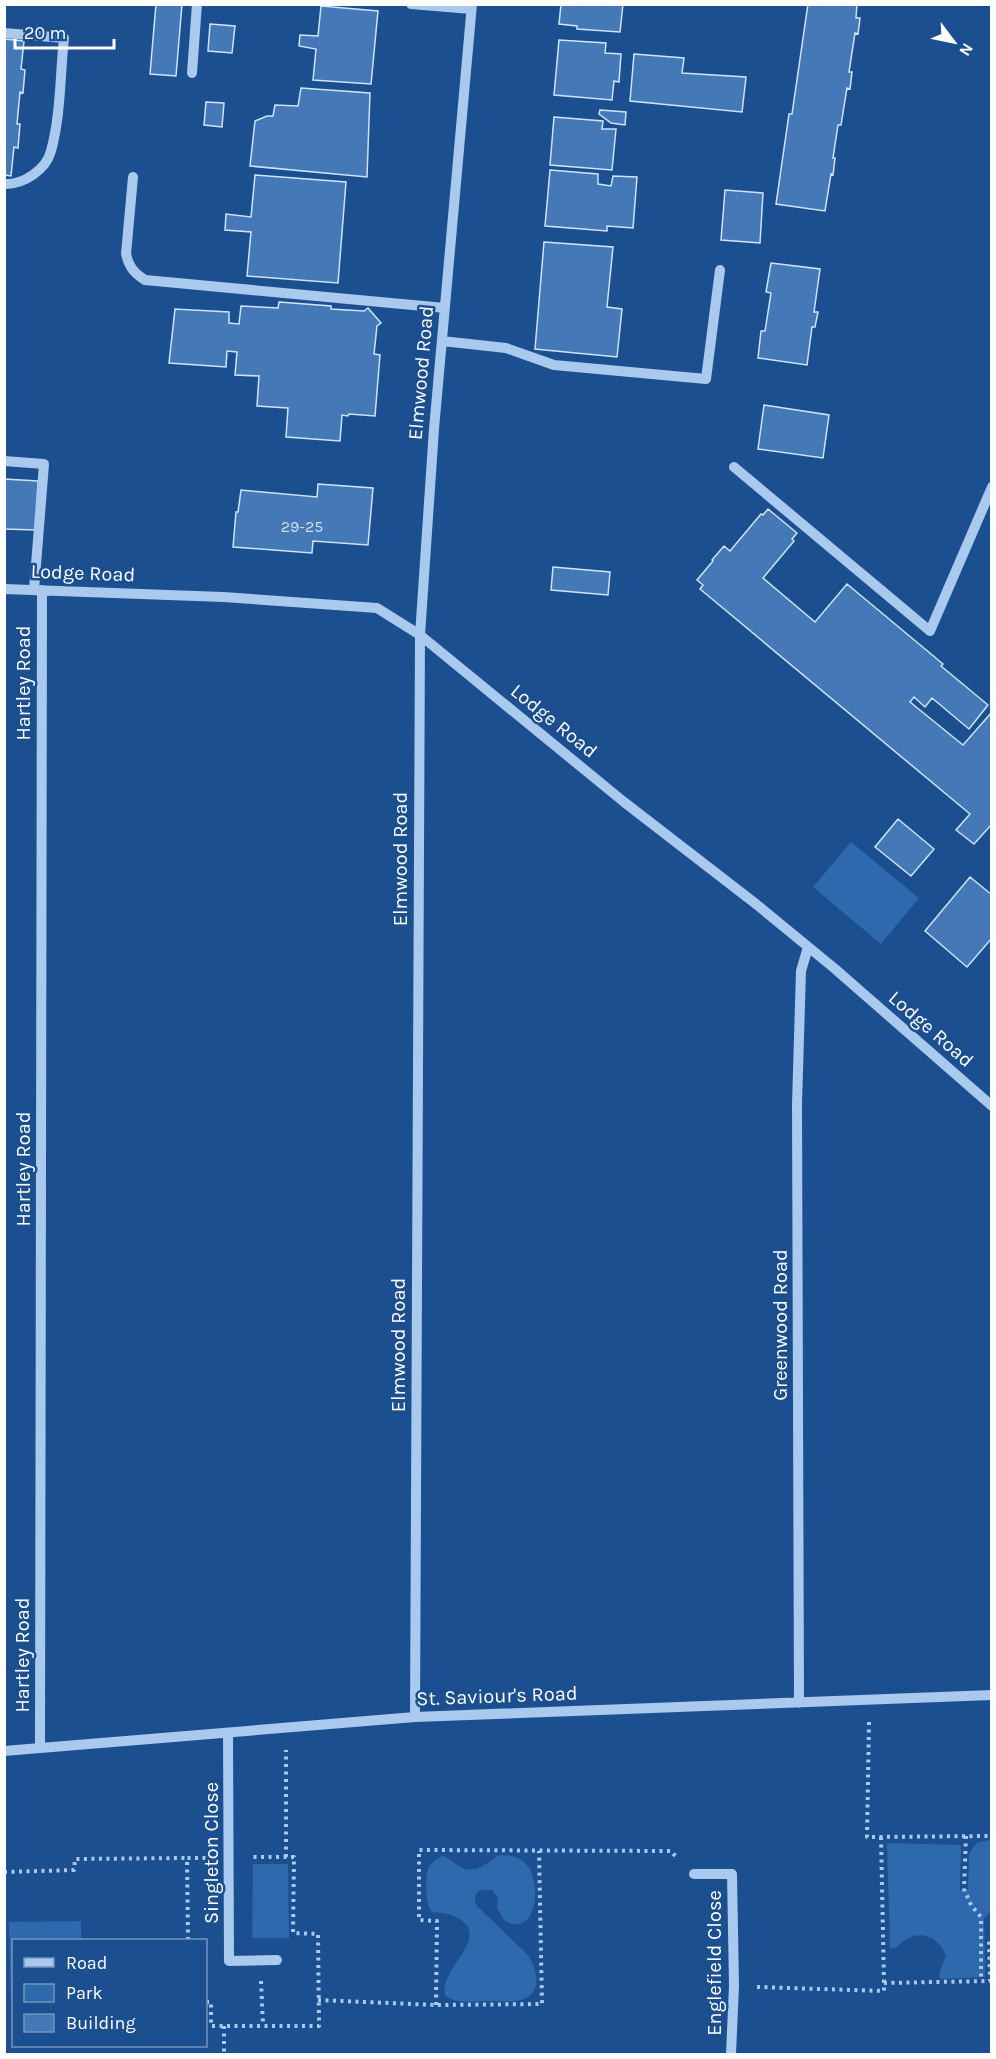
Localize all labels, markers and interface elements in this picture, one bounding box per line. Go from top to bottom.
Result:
scale bar [15,12,114,50]
north arrow [924,12,984,72]
text: 20 m [24,22,66,44]
text: N [955,40,977,60]
street label: Elmwood Road [404,305,438,441]
house number: 29-25 [281,517,323,536]
street label: Lodge Road [30,560,136,586]
street label: Hartley Road [12,625,35,741]
street label: Lodge Road [506,679,602,763]
street label: Elmwood Road [389,792,412,926]
street label: Lodge Road [884,986,978,1072]
street label: Hartley Road [12,1111,35,1227]
street label: Greenwood Road [769,1249,792,1401]
street label: Elmwood Road [387,1278,410,1412]
street label: Hartley Road [11,1597,34,1713]
street label: St. Saviour's Road [416,1682,578,1710]
street label: Singleton Close [200,1782,223,1924]
street label: Englefield Close [703,1890,726,2036]
legend [12,1939,207,2047]
text: Road [66,1952,107,1974]
text: Park [66,1982,103,2004]
text: Building [66,2012,136,2034]

